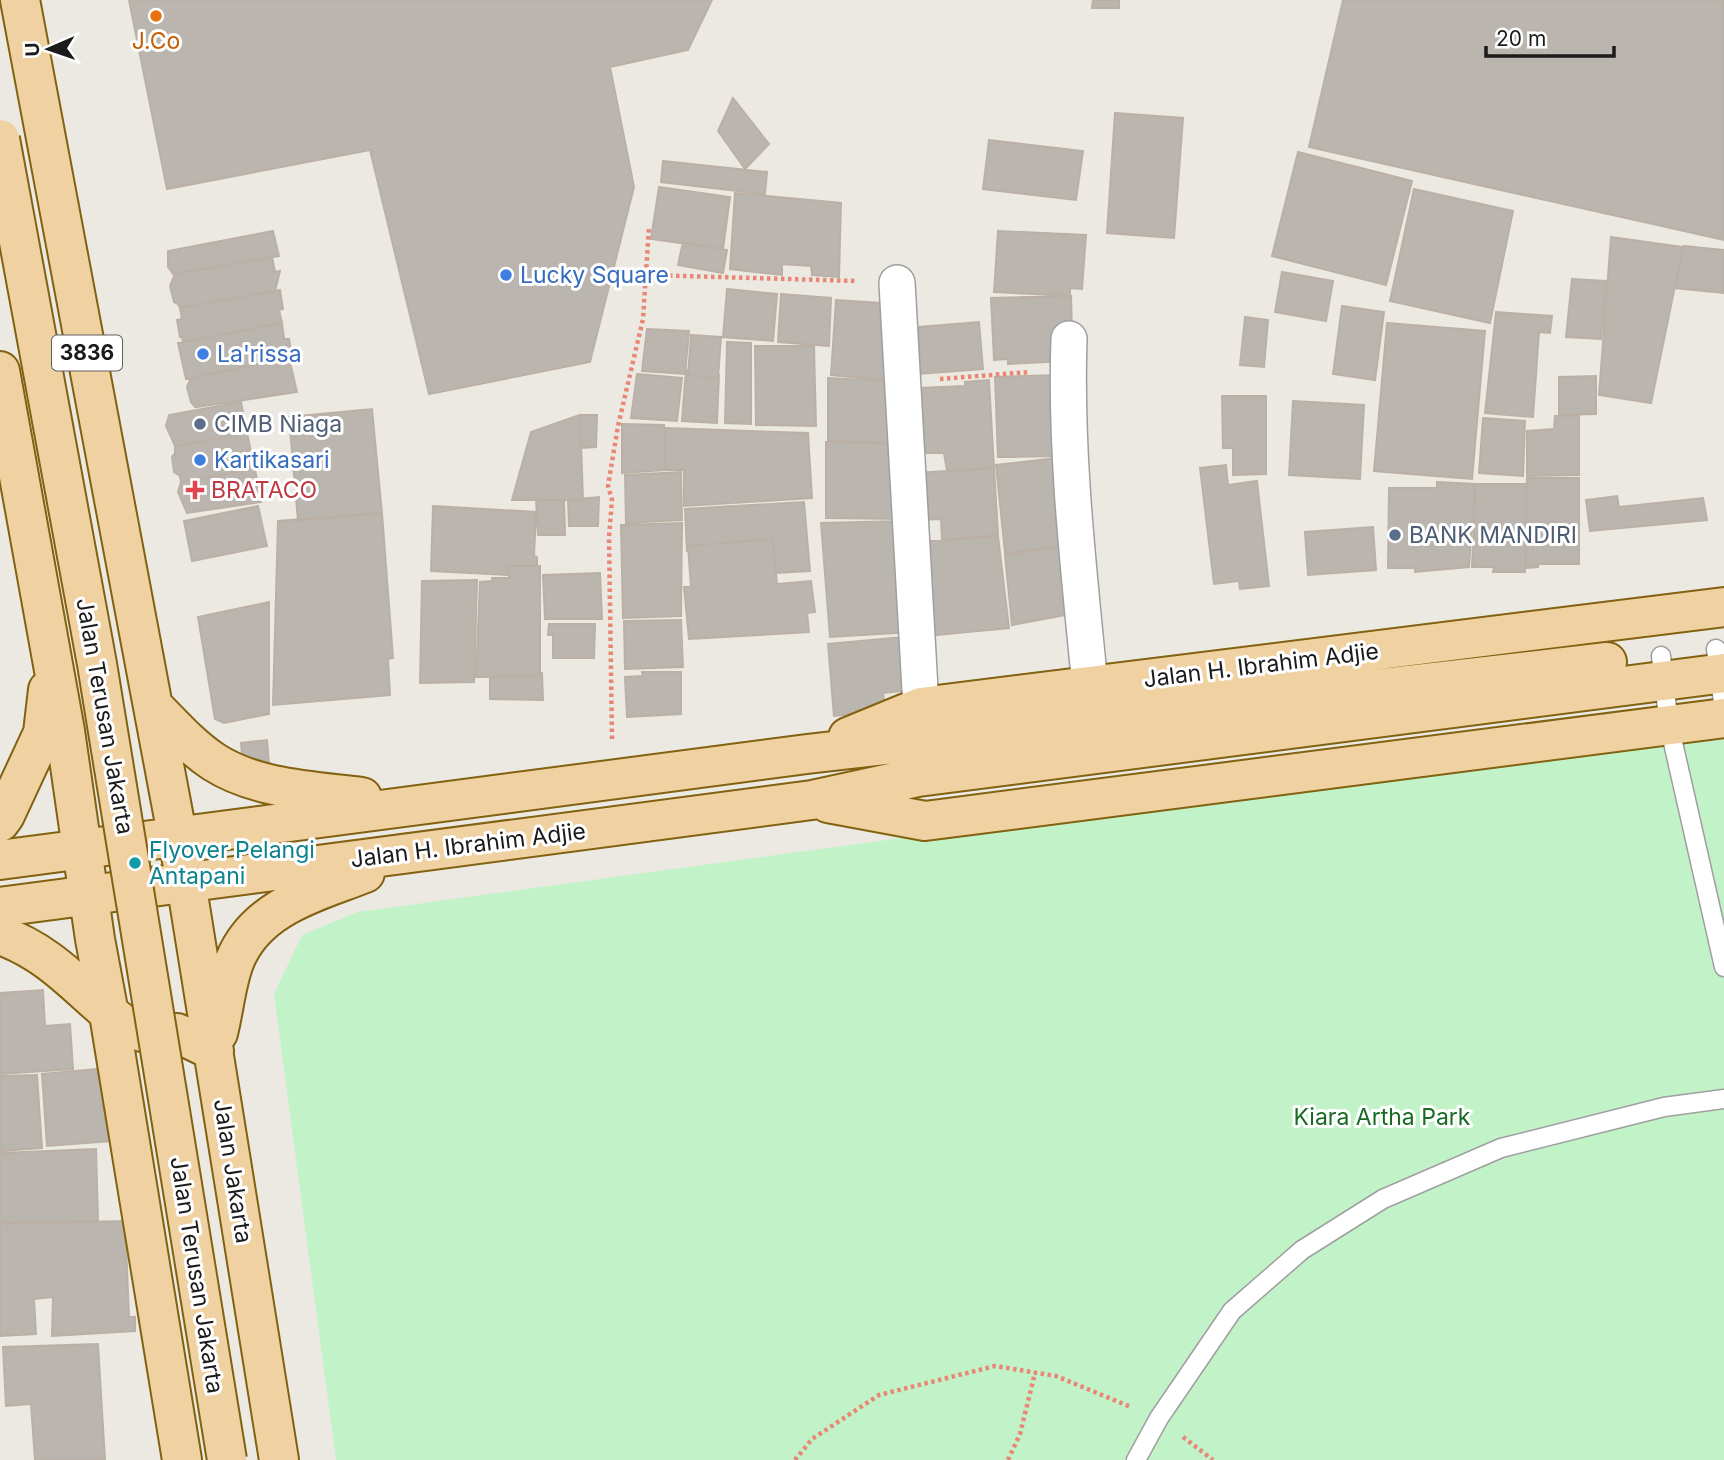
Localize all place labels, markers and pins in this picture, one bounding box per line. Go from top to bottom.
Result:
marker: J.Co [148,8,164,24]
place label: J.Co [132,27,180,55]
place label: Lucky Square [520,261,669,289]
marker: Lucky Square [498,267,514,283]
place label: La'rissa [217,340,302,368]
marker: La'rissa [195,346,211,362]
place label: CIMB Niaga [214,410,342,438]
marker: CIMB Niaga [192,416,208,432]
place label: Kartikasari [214,446,330,474]
marker: Kartikasari [192,452,208,468]
place label: BRATACO [211,476,317,504]
marker: BRATACO [185,480,205,500]
place label: BANK MANDIRI [1409,521,1577,549]
marker: BANK MANDIRI [1387,527,1403,543]
place label: Flyover Pelangi Antapani [149,836,315,890]
marker: Flyover Pelangi Antapani [127,855,143,871]

